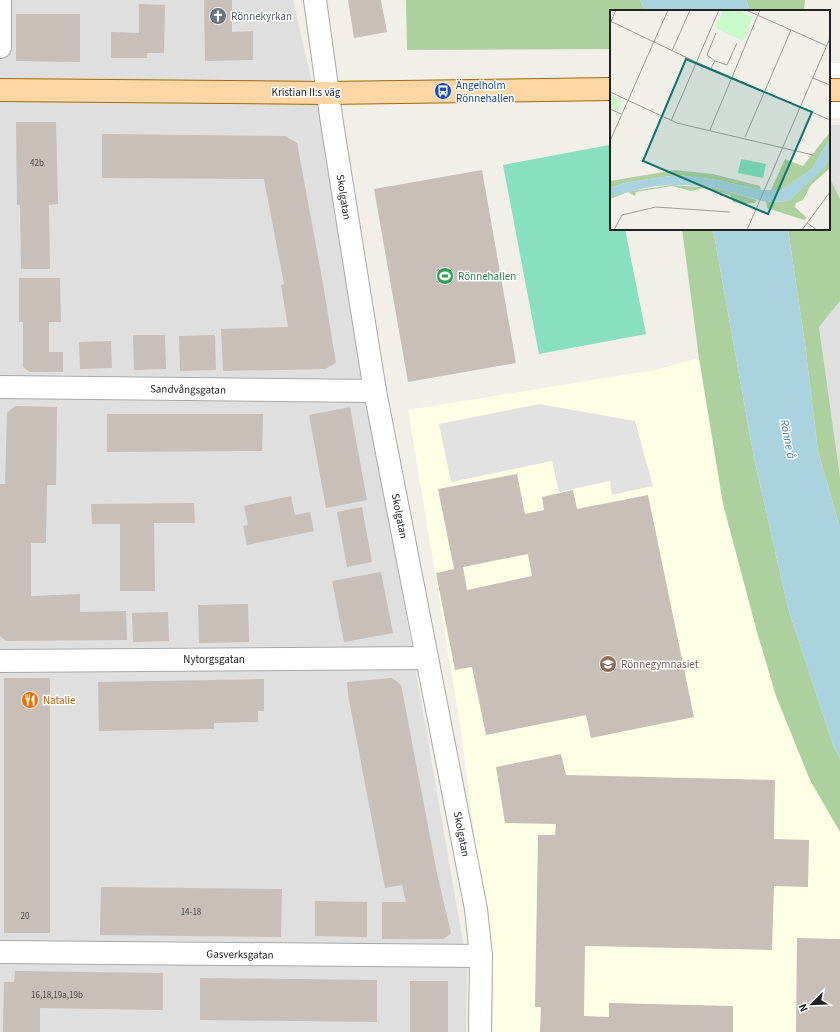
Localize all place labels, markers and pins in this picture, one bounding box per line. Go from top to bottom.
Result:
church icon: Rönnekyrkan [208,6,228,26]
place label: Rönnekyrkan [231,9,292,24]
place label: Ängelholm Rönnehallen [456,78,514,106]
bus stop icon: Ängelholm Rönnehallen [433,81,453,101]
sports icon: Rönnehallen [435,266,455,286]
place label: Rönnehallen [458,269,516,284]
school or university icon: Rönnegymnasiet [598,654,618,674]
place label: Rönnegymnasiet [621,657,699,672]
restaurant icon: Natalie [20,690,40,710]
place label: Natalie [43,693,76,708]

